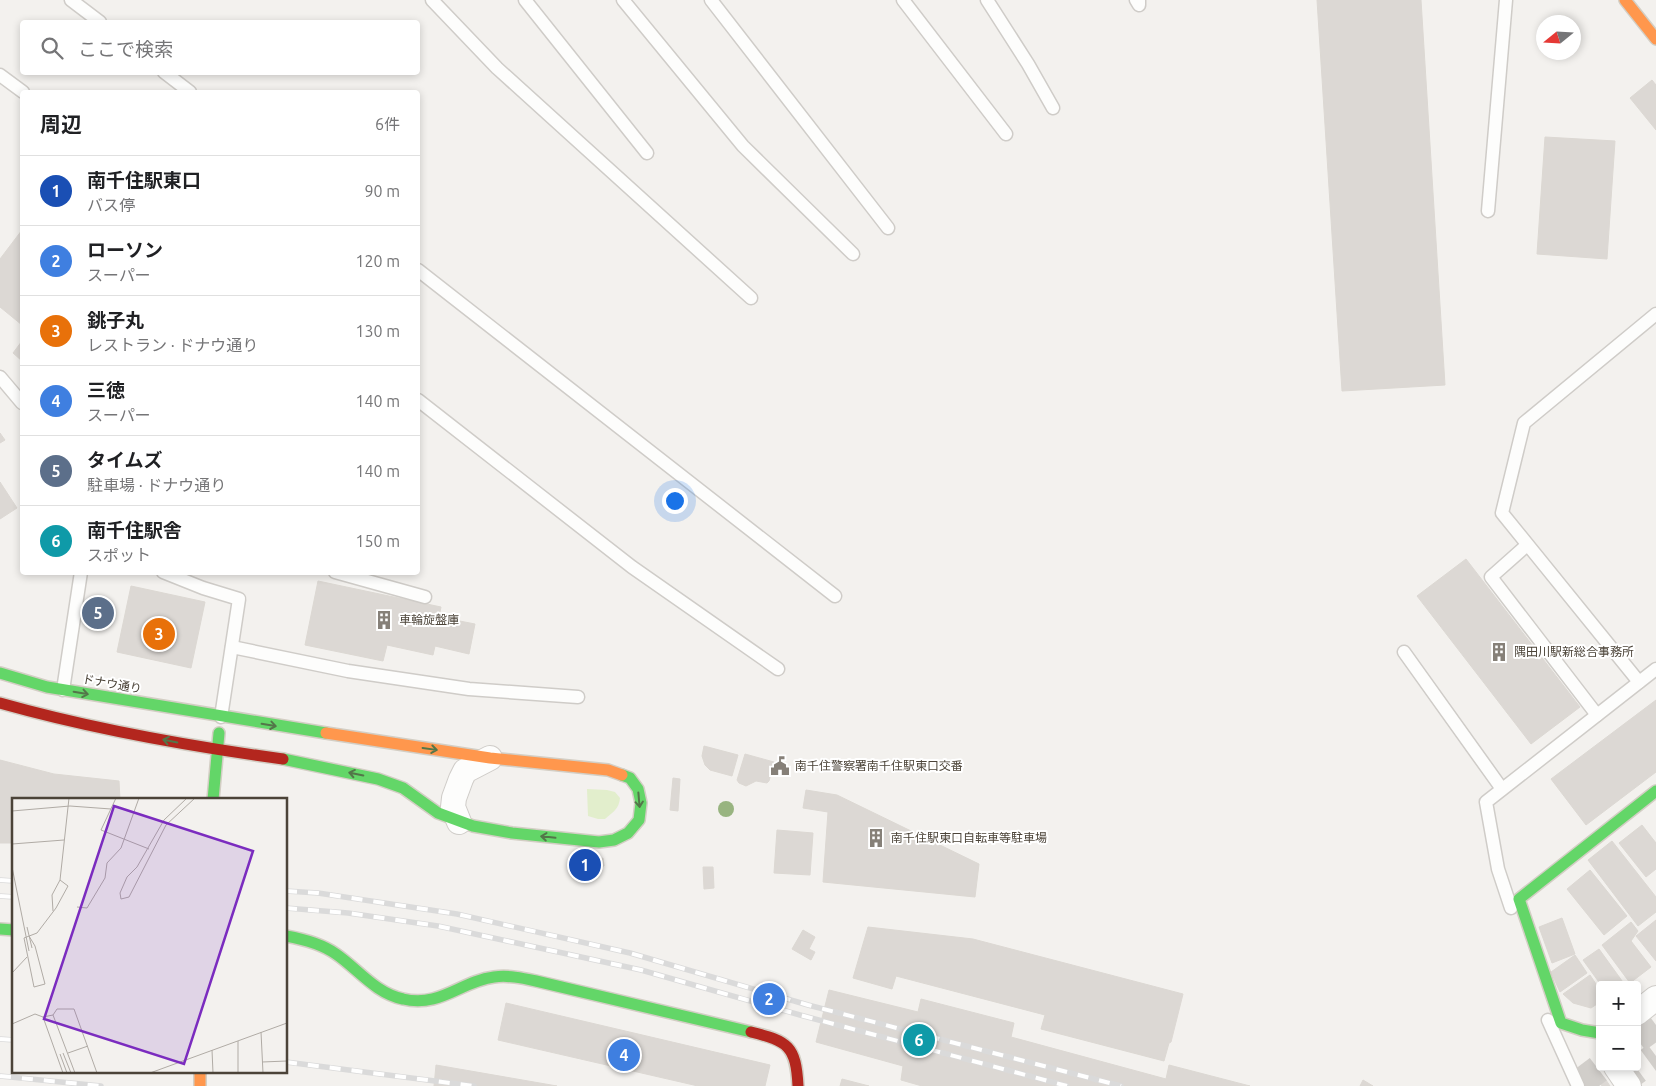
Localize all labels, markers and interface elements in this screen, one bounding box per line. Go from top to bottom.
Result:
north arrow [1536,15,1581,60]
search box [20,20,420,75]
icon: search [38,34,66,62]
text: ここで検索 [78,38,173,60]
text: 周辺 [40,112,82,136]
text: 6件 [375,115,400,133]
text: 南千住駅東口 [87,169,201,191]
text: 1 [51,182,61,200]
text: 90 m [364,182,400,200]
text: バス停 [87,196,135,214]
text: ローソン [87,239,163,261]
text: 2 [51,252,61,270]
text: 120 m [355,252,400,270]
text: スーパー [87,266,151,284]
text: 銚子丸 [87,309,144,331]
text: 3 [51,322,61,340]
text: 130 m [355,322,400,340]
text: レストラン · ドナウ通り [87,336,258,354]
text: 三徳 [87,379,125,401]
text: 4 [51,392,61,410]
text: 140 m [355,392,400,410]
text: スーパー [87,406,151,424]
text: タイムズ [87,449,163,471]
text: 5 [51,462,61,480]
text: 140 m [355,462,400,480]
text: 駐車場 · ドナウ通り [87,476,226,494]
your location [662,488,688,514]
text: 南千住駅舎 [87,519,182,541]
text: 6 [51,532,61,550]
text: 150 m [355,532,400,550]
text: スポット [87,546,151,564]
pin: 5 [82,594,114,632]
building icon: 車輪旋盤庫 [373,609,395,631]
place label: 車輪旋盤庫 [399,613,459,626]
pin: 3 [143,615,175,653]
building icon: 隅田川駅新総合事務所 [1488,641,1510,663]
place label: 隅田川駅新総合事務所 [1514,645,1634,658]
street label: ドナウ通り [81,672,143,695]
one-way arrow [73,688,89,698]
one-way arrow [260,720,276,730]
one-way arrow [162,736,178,745]
one-way arrow [421,744,437,754]
public building icon: 南千住警察署南千住駅東口交番 [769,755,791,777]
place label: 南千住警察署南千住駅東口交番 [795,759,963,772]
one-way arrow [348,769,364,779]
one-way arrow [635,792,644,808]
inset map [12,798,288,1074]
building icon: 南千住駅東口自転車等駐車場 [865,827,887,849]
place label: 南千住駅東口自転車等駐車場 [891,831,1047,844]
one-way arrow [540,832,556,842]
pin: 1 [569,846,601,884]
pin: 2 [753,980,785,1018]
map controls [1596,981,1641,1071]
button: + [1596,981,1641,1026]
pin: 6 [903,1021,935,1059]
button: − [1596,1026,1641,1071]
pin: 4 [608,1036,640,1074]

